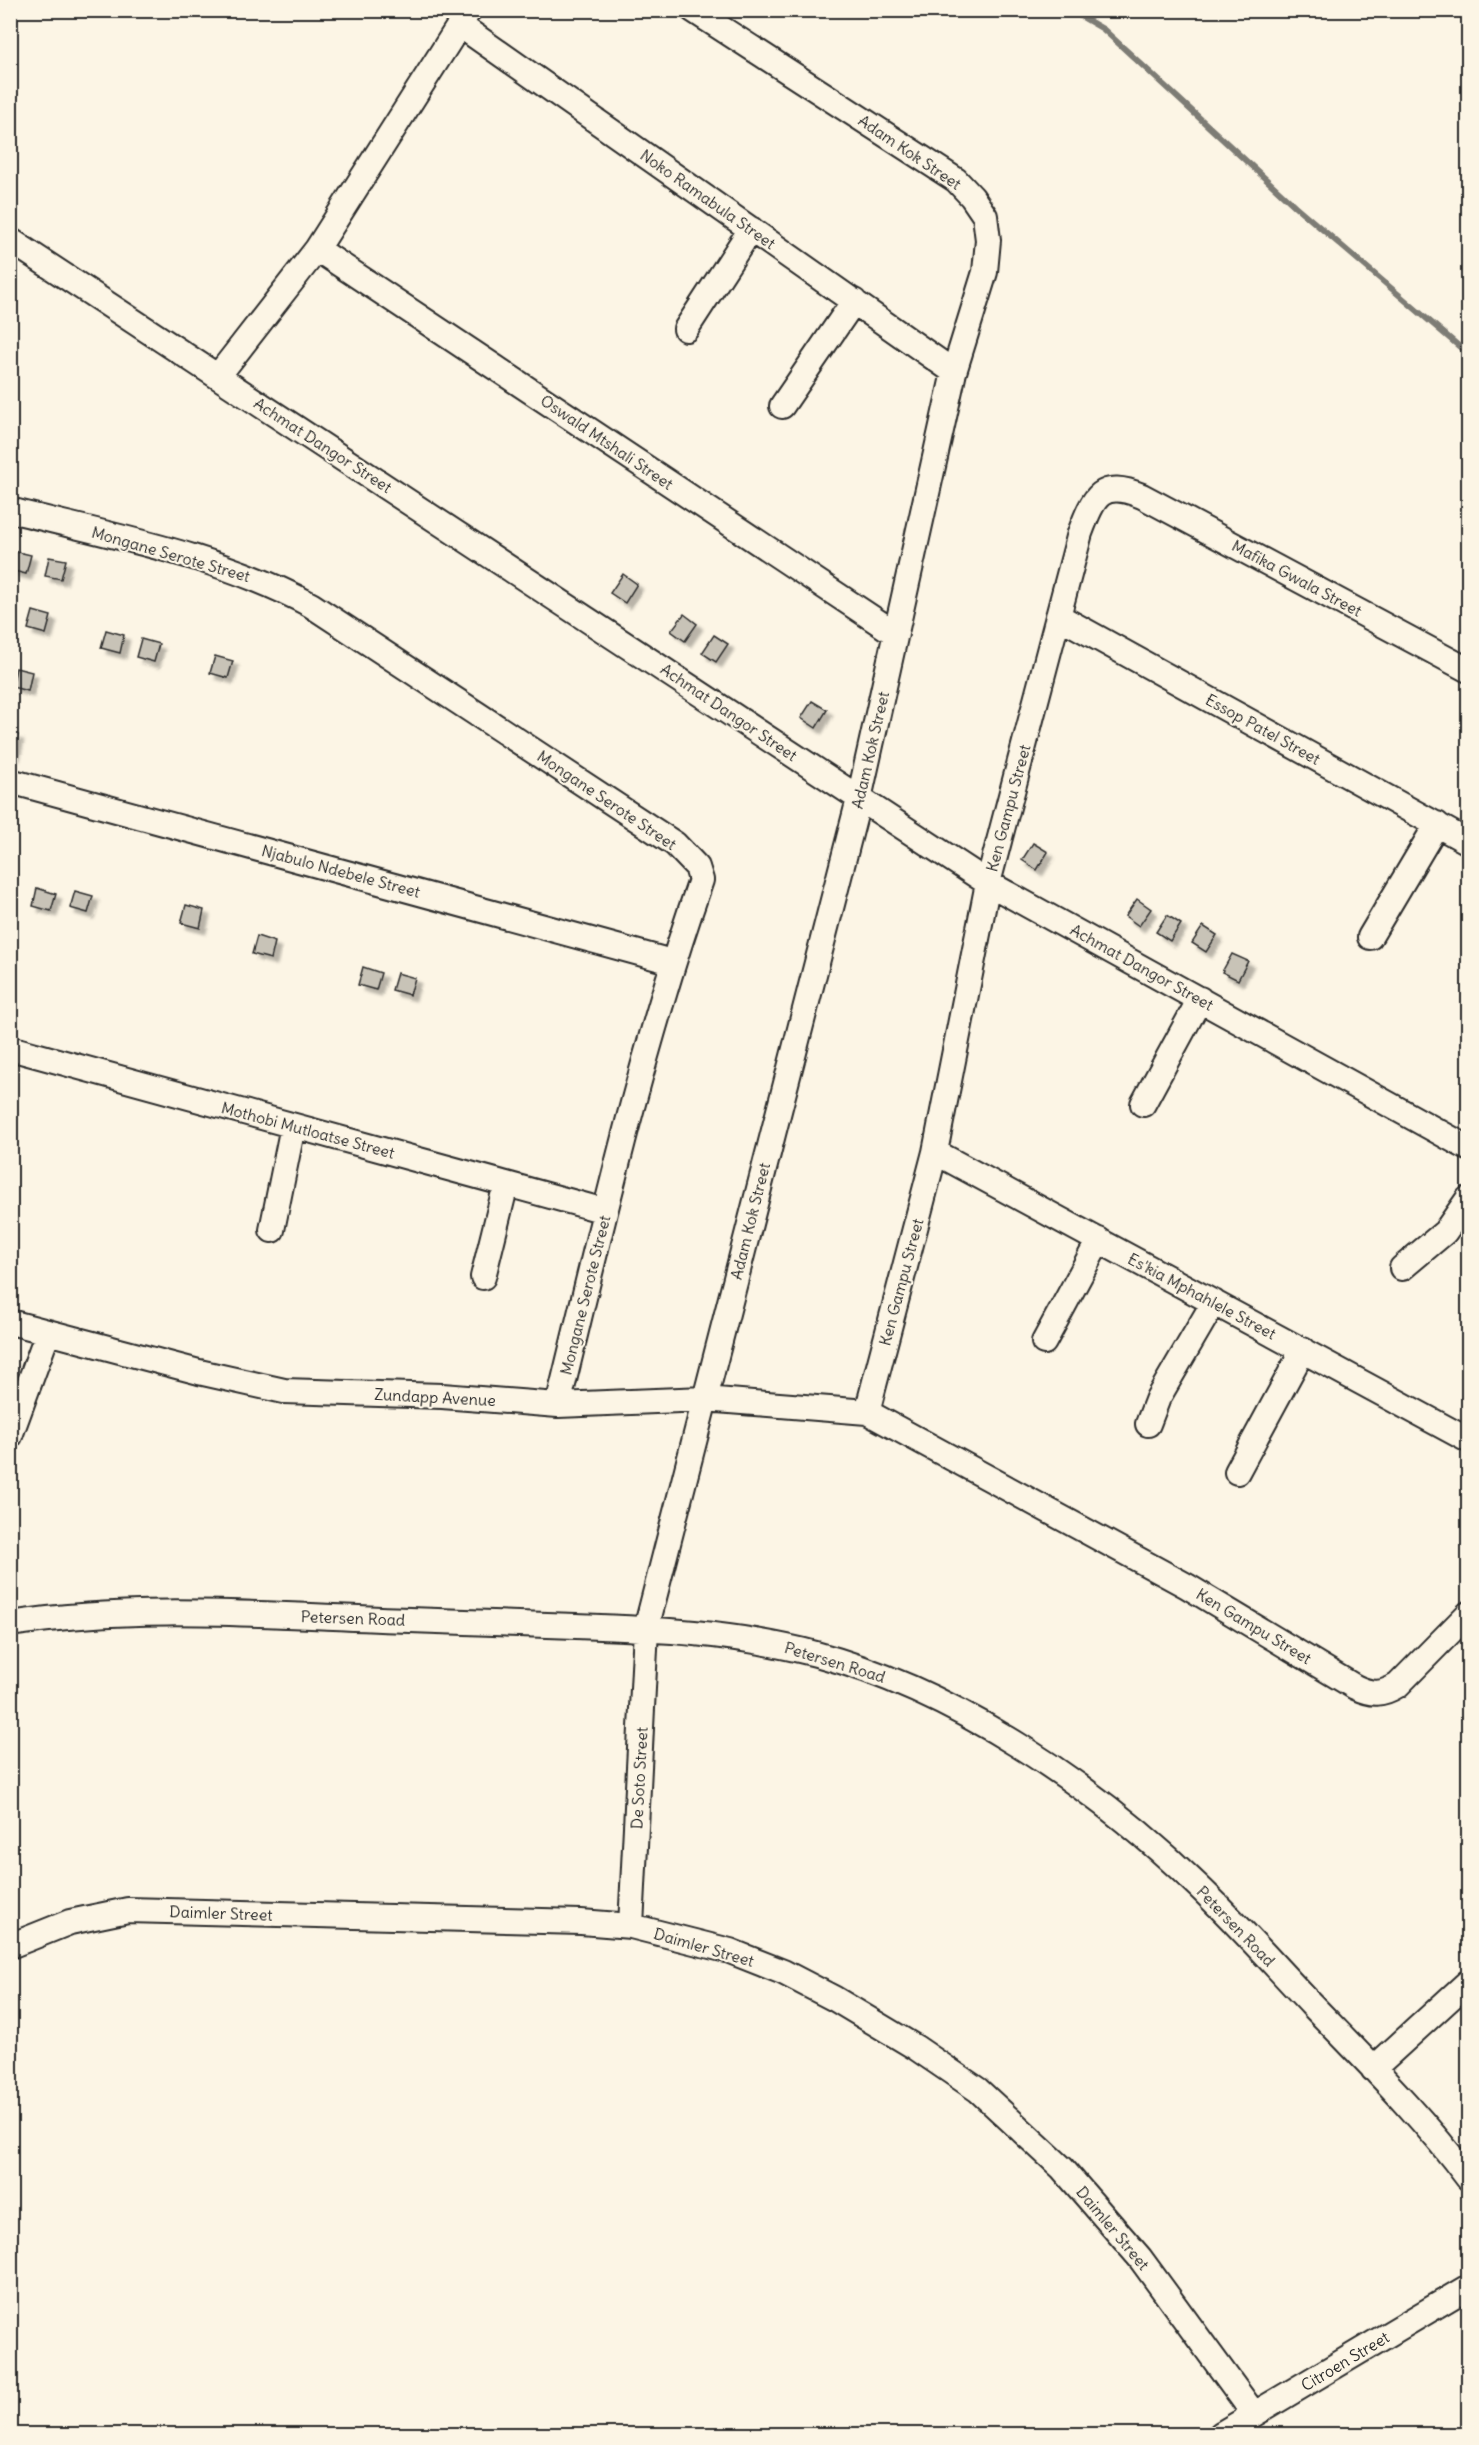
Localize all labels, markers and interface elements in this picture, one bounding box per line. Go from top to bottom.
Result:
street label: Adam Kok Street [855,110,966,194]
street label: Noko Ramabula Street [637,145,780,254]
street label: Oswald Mtshali Street [537,390,678,494]
street label: Achmat Dangor Street [250,393,396,497]
street label: Mongane Serote Street [89,522,253,586]
street label: Mafika Gwala Street [1229,535,1366,621]
street label: Achmat Dangor Street [657,659,802,766]
street label: Adam Kok Street [847,689,893,811]
street label: Essop Patel Street [1202,689,1324,769]
street label: Ken Gampu Street [981,742,1035,874]
street label: Mongane Serote Street [533,746,681,854]
street label: Njabulo Ndebele Street [260,840,423,902]
street label: Achmat Dangor Street [1067,919,1218,1015]
street label: Mothobi Mutloatse Street [219,1097,397,1163]
street label: Adam Kok Street [726,1160,774,1282]
street label: Mongane Serote Street [555,1212,615,1377]
street label: Ken Gampu Street [874,1216,928,1348]
street label: Es'kia Mphahlele Street [1124,1248,1280,1344]
street label: Zundapp Avenue [374,1384,496,1410]
street label: Ken Gampu Street [1193,1584,1316,1669]
street label: Petersen Road [300,1606,406,1630]
street label: Petersen Road [782,1637,888,1687]
street label: De Soto Street [626,1726,652,1830]
street label: Petersen Road [1193,1881,1279,1971]
street label: Daimler Street [169,1901,274,1925]
street label: Daimler Street [652,1923,757,1971]
street label: Daimler Street [1072,2182,1154,2274]
street label: Citroen Street [1297,2327,1393,2395]

